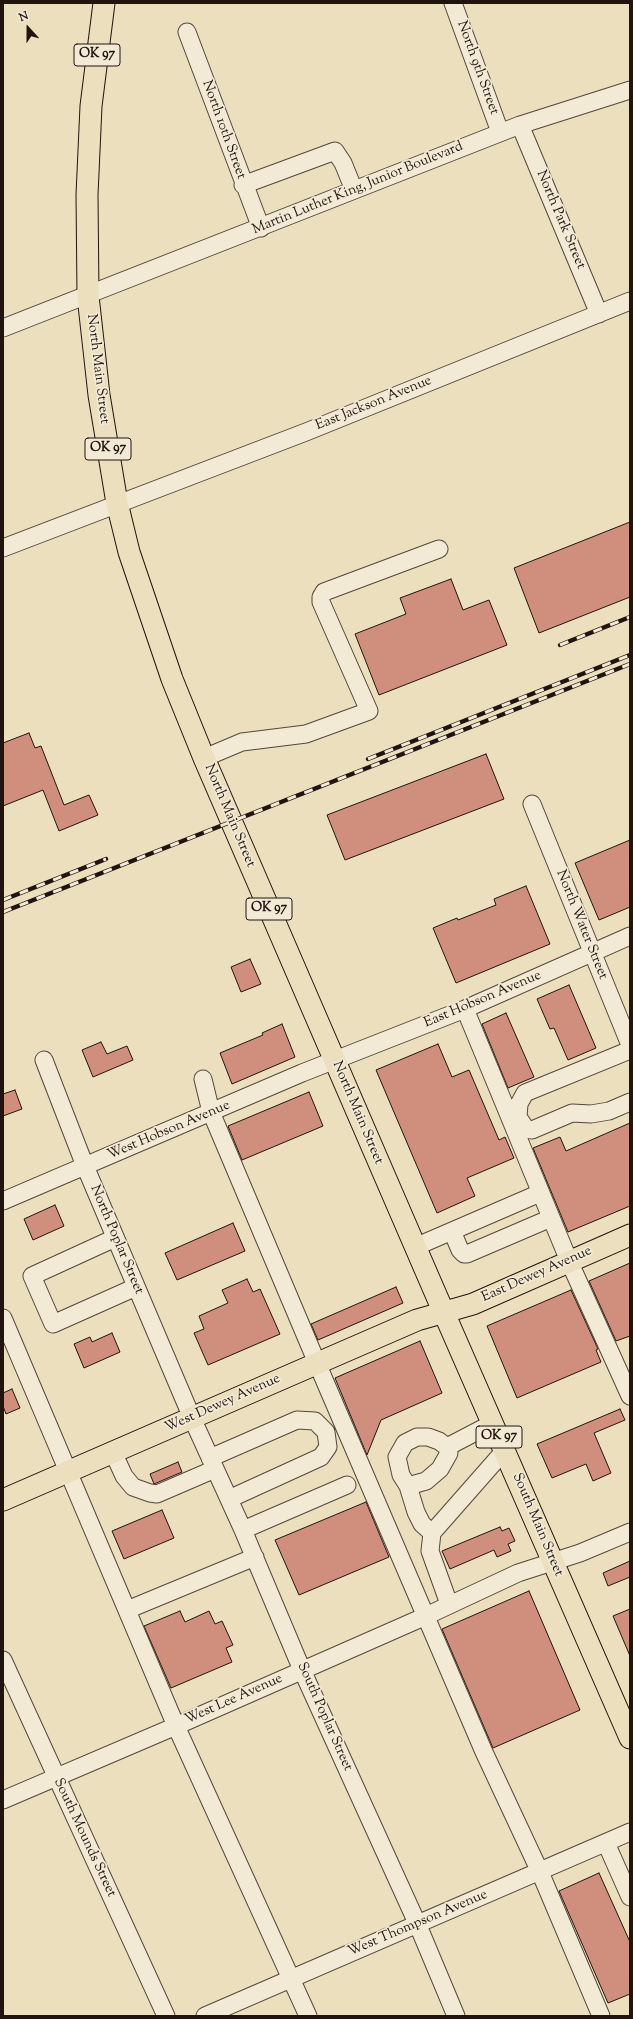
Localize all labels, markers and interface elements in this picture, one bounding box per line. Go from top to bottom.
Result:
north arrow [8,8,48,48]
text: N [17,8,31,26]
street label: North 9th Street [452,19,502,117]
road number: OK 97 [74,44,120,66]
street label: North 10th Street [197,78,249,182]
street label: Martin Luther King, Junior Boulevard [250,139,466,239]
street label: North Park Street [532,168,588,272]
street label: North Main Street [82,313,112,425]
street label: East Jackson Avenue [314,373,434,435]
road number: OK 97 [85,438,131,460]
street label: North Main Street [200,762,258,870]
street label: North Water Street [551,868,611,982]
road number: OK 97 [246,898,292,920]
street label: East Hobson Avenue [422,968,544,1032]
street label: North Main Street [328,1059,386,1167]
street label: West Hobson Avenue [105,1098,233,1164]
street label: North Poplar Street [85,1183,147,1297]
street label: East Dewey Avenue [479,1243,595,1307]
street label: West Dewey Avenue [163,1371,283,1437]
road number: OK 97 [476,1426,522,1448]
street label: South Main Street [508,1471,566,1579]
street label: South Poplar Street [293,1660,355,1774]
street label: West Lee Avenue [183,1671,285,1729]
street label: South Mounds Street [49,1776,119,1900]
street label: West Thompson Avenue [346,1887,490,1961]

